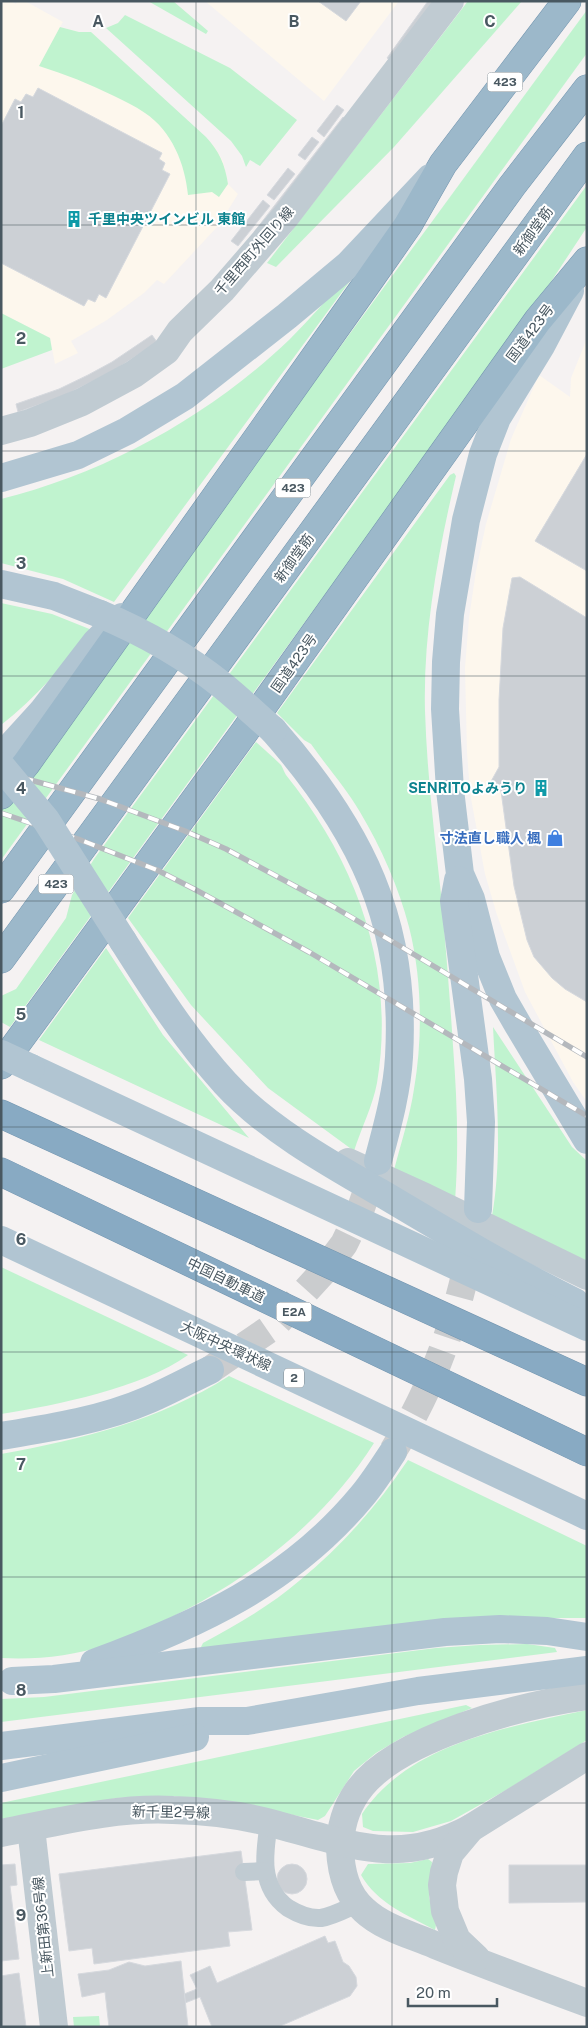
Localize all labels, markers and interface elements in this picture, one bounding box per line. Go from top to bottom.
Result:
text: A [92,12,104,31]
text: B [289,12,300,31]
text: C [484,12,496,31]
road number: 423 [488,72,522,91]
text: 1 [18,103,24,122]
street label: 千里西町外回り線 [211,203,297,299]
street label: 新御堂筋 [510,204,556,258]
building icon: 千里中央ツインビル 東館 [64,209,84,229]
place label: 千里中央ツインビル 東館 [88,211,245,227]
street label: 国道423号 [503,301,557,365]
text: 2 [16,329,26,348]
road number: 423 [276,478,310,498]
street label: 新御堂筋 [271,531,317,585]
text: 3 [16,554,26,573]
street label: 国道423号 [268,631,320,695]
building icon: SENRITOよみうり [531,778,551,798]
text: 4 [16,779,27,798]
place label: SENRITOよみうり [408,780,527,796]
shop icon: 寸法直し職人 楓 [545,828,565,848]
place label: 寸法直し職人 楓 [440,830,541,846]
road number: 423 [38,874,74,894]
text: 5 [16,1005,27,1024]
text: 6 [16,1230,26,1249]
street label: 中国自動車道 [185,1254,267,1306]
road number: E2A [276,1302,312,1321]
street label: 大阪中央環状線 [178,1318,274,1374]
road number: 2 [284,1369,304,1388]
text: 7 [16,1455,26,1474]
text: 8 [16,1681,27,1700]
street label: 新千里2号線 [132,1803,210,1821]
street label: 上新田第36号線 [30,1876,56,1978]
text: 9 [16,1906,26,1925]
scale bar [408,1976,497,2008]
text: 20 m [416,1984,451,2001]

